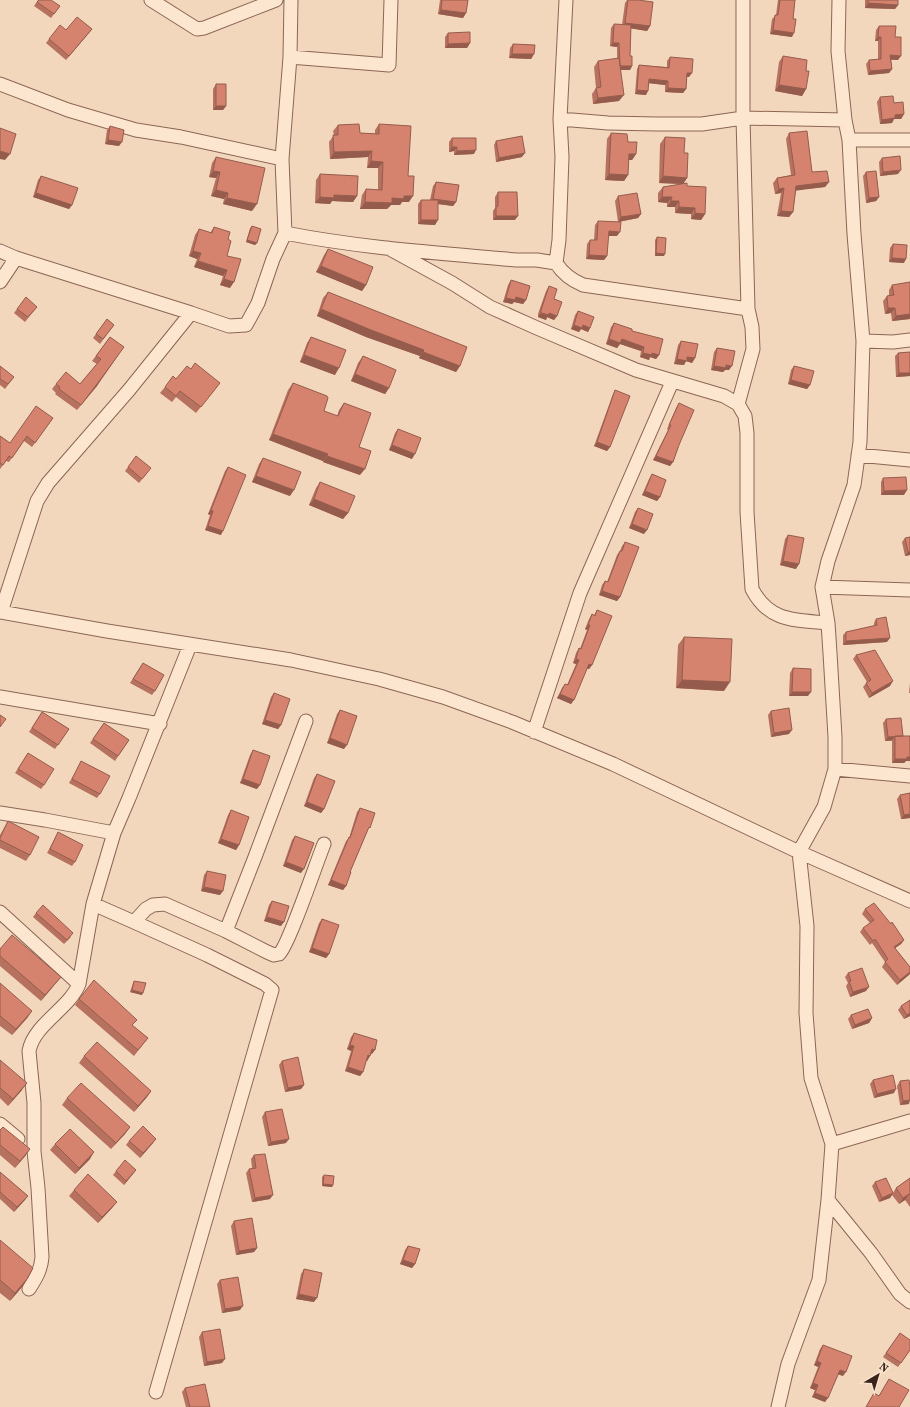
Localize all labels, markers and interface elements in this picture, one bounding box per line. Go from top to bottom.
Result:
north arrow [858,1355,898,1395]
text: N [876,1359,892,1376]

